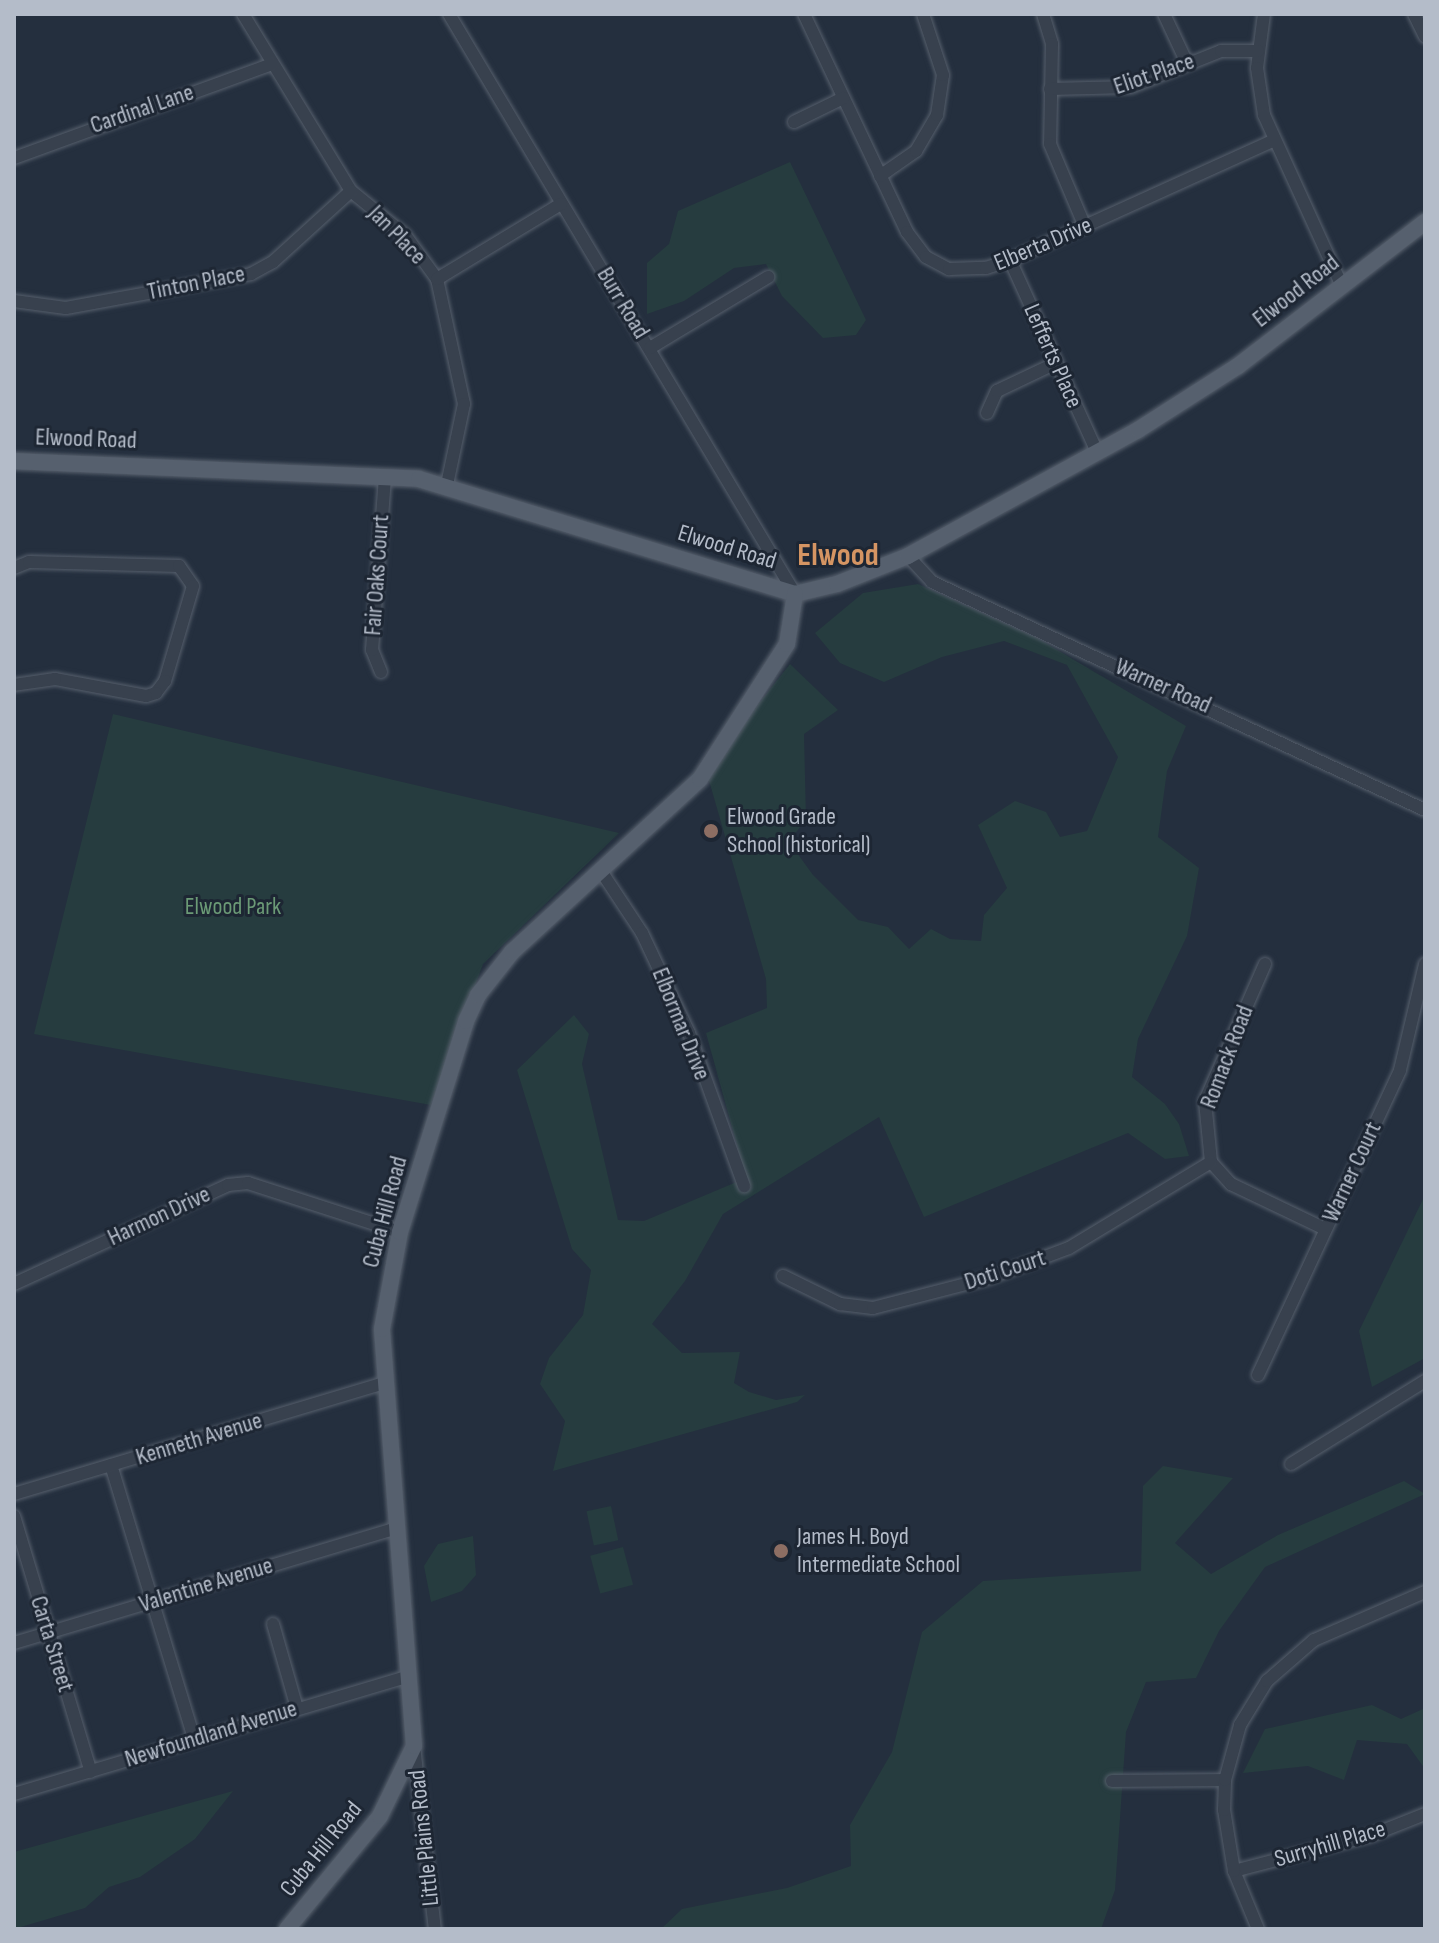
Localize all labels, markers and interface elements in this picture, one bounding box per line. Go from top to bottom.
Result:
street label: Eliot Place [1110,47,1198,101]
street label: Cardinal Lane [87,78,197,140]
street label: Jan Place [362,199,432,271]
street label: Elberta Drive [990,211,1096,277]
street label: Elwood Road [1247,248,1345,334]
street label: Tinton Place [145,259,247,307]
street label: Burr Road [590,262,656,344]
street label: Lefferts Place [1017,299,1089,413]
street label: Elwood Road [35,423,137,455]
street label: Fair Oaks Court [358,514,396,636]
street label: Elwood Road [674,518,780,576]
district label: Elwood [797,537,879,575]
street label: Warner Road [1111,652,1215,720]
place label: Elwood Grade School (historical) [727,803,871,859]
marker: Elwood Grade School (historical) [702,822,720,840]
park label: Elwood Park [185,893,281,921]
street label: Elbormar Drive [645,964,717,1084]
street label: Romack Road [1194,1001,1260,1113]
street label: Warner Court [1316,1117,1388,1227]
street label: Cuba Hill Road [356,1153,414,1271]
street label: Harmon Drive [103,1180,215,1252]
street label: Doti Court [961,1243,1049,1297]
street label: Kenneth Avenue [132,1406,266,1472]
place label: James H. Boyd Intermediate School [797,1523,960,1579]
marker: James H. Boyd Intermediate School [772,1542,790,1560]
street label: Valentine Avenue [136,1551,276,1619]
street label: Carta Street [24,1593,80,1695]
street label: Newfoundland Avenue [121,1694,301,1774]
street label: Little Plains Road [403,1768,445,1908]
street label: Cuba Hill Road [274,1796,368,1902]
street label: Surryhill Place [1271,1814,1389,1874]

